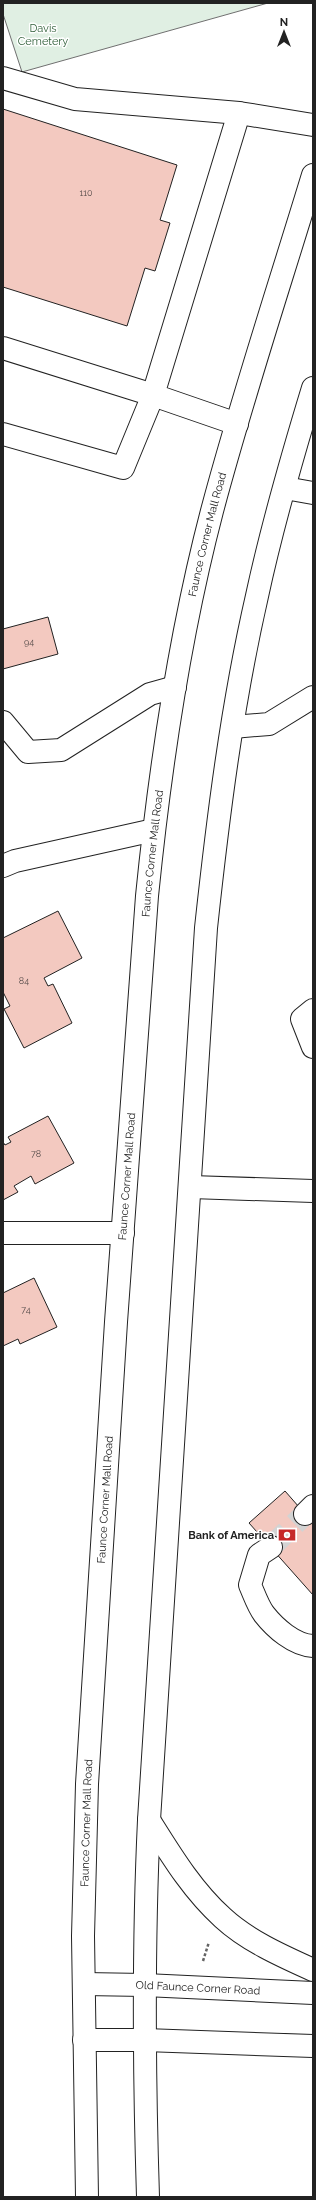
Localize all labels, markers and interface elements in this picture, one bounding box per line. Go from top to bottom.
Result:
north arrow [264,12,304,52]
text: N [280,16,288,29]
park label: Davis Cemetery [18,22,68,48]
house number: 110 [79,188,93,198]
street label: Faunce Corner Mall Road [186,471,229,598]
house number: 94 [24,637,34,647]
street label: Faunce Corner Mall Road [139,789,166,917]
house number: 84 [19,976,29,986]
street label: Faunce Corner Mall Road [116,1112,138,1241]
house number: 78 [31,1149,41,1159]
house number: 74 [21,1305,31,1315]
street label: Faunce Corner Mall Road [95,1435,116,1564]
bank icon: Bank of America [277,1525,297,1545]
place label: Bank of America [188,1529,274,1542]
street label: Faunce Corner Mall Road [78,1759,96,1887]
street label: Old Faunce Corner Road [136,1979,261,1997]

